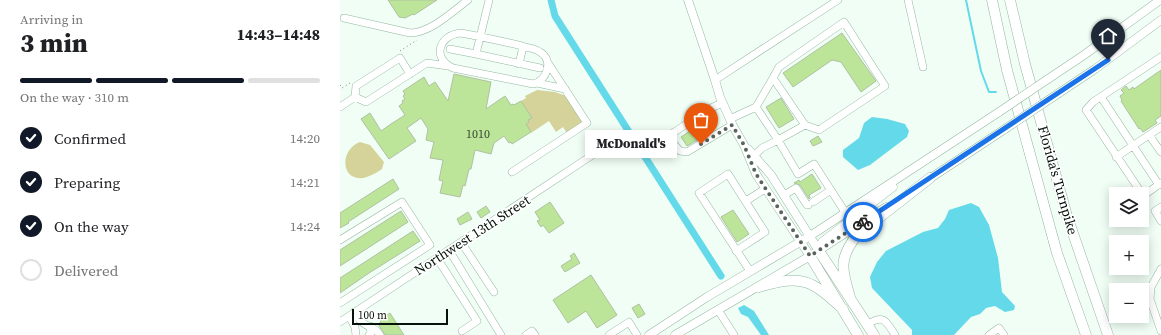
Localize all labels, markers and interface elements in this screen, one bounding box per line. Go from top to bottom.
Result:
text: Arriving in [20,11,83,28]
pin [1091,19,1125,60]
text: 14:43–14:48 [237,24,320,45]
text: 3 min [20,25,88,61]
icon: home [1097,25,1119,47]
text: On the way · 310 m [20,89,129,106]
pin [684,103,718,144]
icon: bag [690,109,712,131]
street label: Florida's Turnpike [1033,123,1083,237]
house number: 1010 [466,126,490,142]
icon: check [20,127,42,149]
text: Confirmed [54,128,126,149]
text: 14:20 [290,130,320,147]
callout: McDonald's [585,130,677,158]
text: McDonald's [596,135,666,152]
icon: check [20,171,42,193]
text: Preparing [54,172,120,193]
text: 14:21 [290,174,320,191]
map controls [1109,187,1149,323]
button: layers [1109,187,1149,227]
street label: Northwest 13th Street [410,190,534,280]
courier [843,202,883,242]
icon: bike [852,211,874,233]
icon: check [20,215,42,237]
text: On the way [54,216,129,237]
text: 14:24 [290,218,320,235]
button: + [1109,235,1149,275]
text: Delivered [54,260,118,281]
button: − [1109,283,1149,323]
scale bar [352,307,448,326]
text: 100 m [358,308,387,323]

